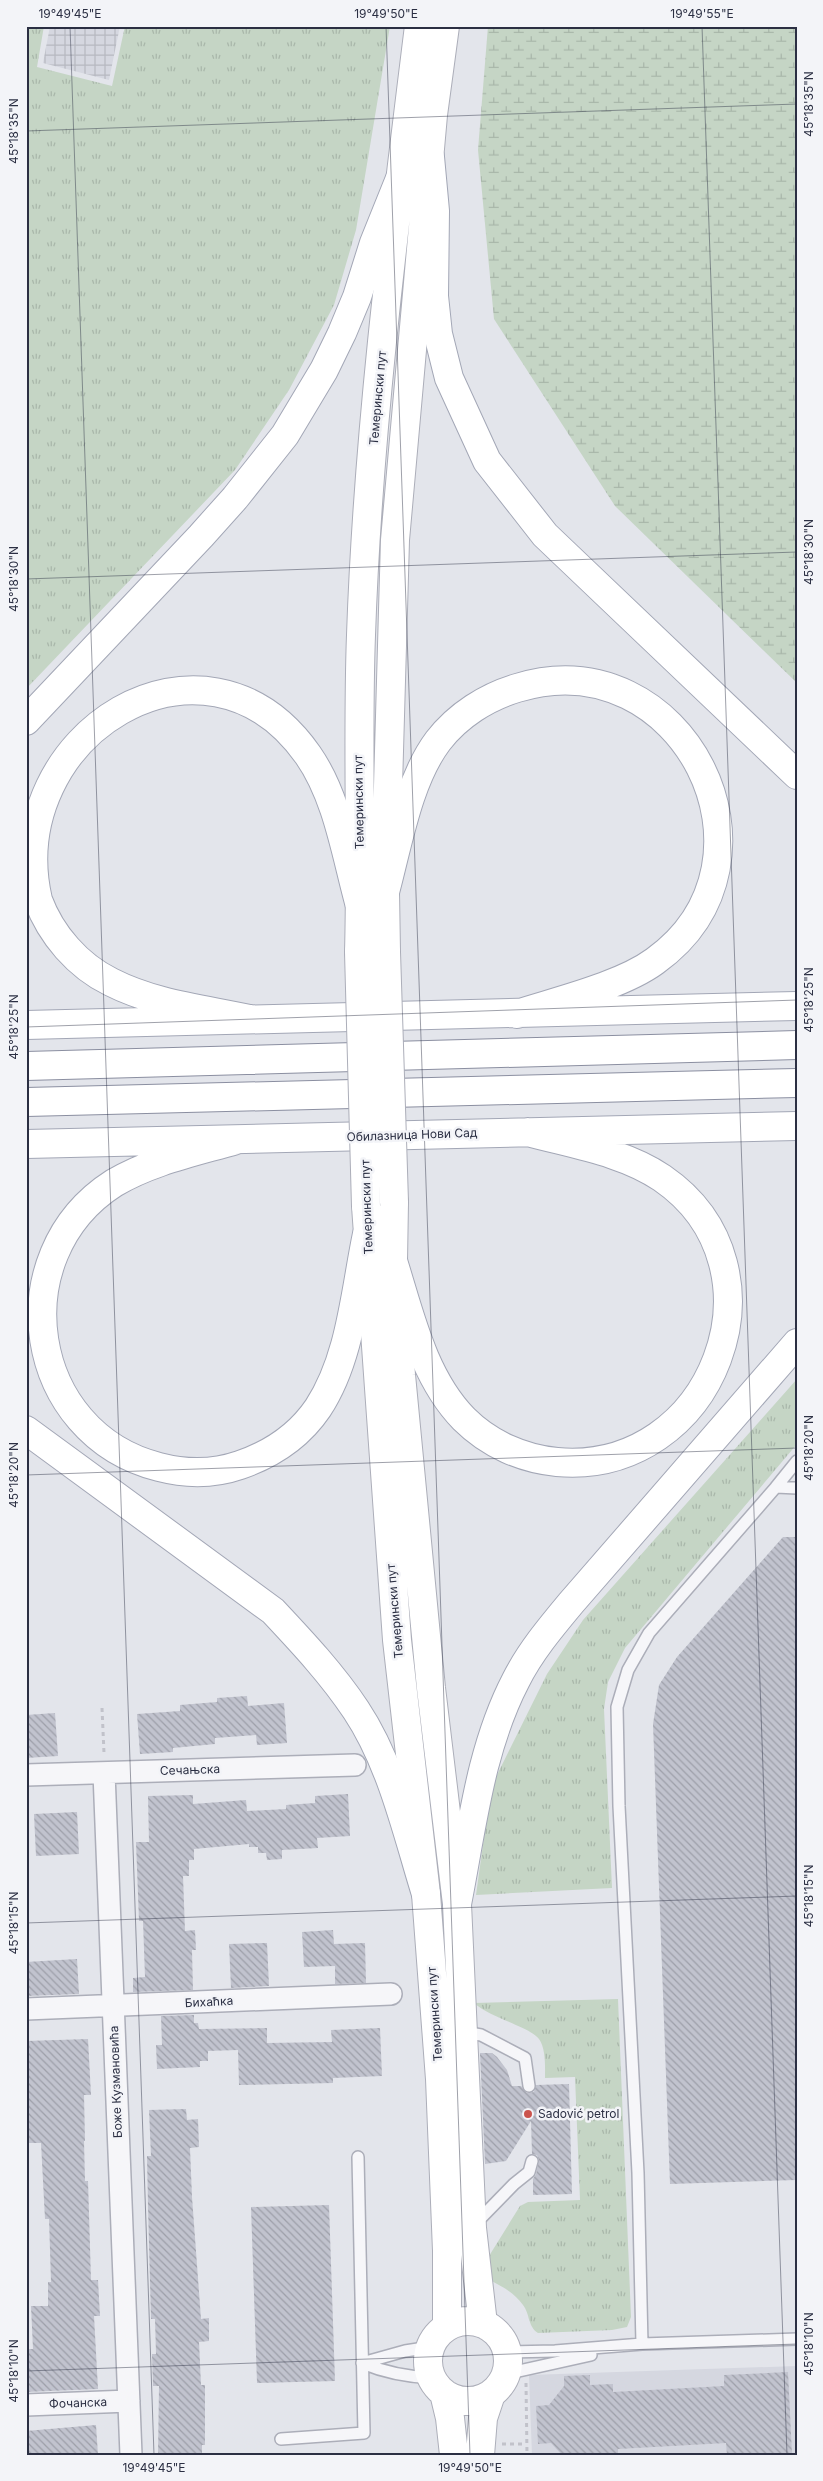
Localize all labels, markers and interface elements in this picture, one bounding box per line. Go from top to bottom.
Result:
text: 19°49'45"E [38,6,102,21]
text: 19°49'50"E [354,6,418,21]
text: 19°49'55"E [670,6,734,21]
text: 45°18'35"N [801,71,816,137]
text: 45°18'35"N [6,98,21,164]
street label: Темерински пут [366,350,389,446]
text: 45°18'30"N [801,519,816,585]
text: 45°18'30"N [6,546,21,612]
street label: Темерински пут [350,754,367,850]
text: 45°18'25"N [801,967,816,1033]
text: 45°18'25"N [6,994,21,1060]
street label: Обилазница Нови Сад [346,1125,478,1144]
street label: Темерински пут [357,1159,376,1255]
text: 45°18'20"N [801,1415,816,1481]
text: 45°18'20"N [6,1442,21,1508]
street label: Темерински пут [383,1563,406,1659]
street label: Сечањска [160,1761,220,1778]
text: 45°18'15"N [801,1864,816,1928]
text: 45°18'15"N [6,1891,21,1955]
street label: Темерински пут [424,1966,445,2062]
street label: Бихаћка [184,1993,234,2010]
street label: Боже Кузмановића [106,2026,125,2139]
place label: Sadović petrol [538,2106,619,2121]
marker: Sadović petrol [522,2108,534,2120]
text: 45°18'10"N [801,2312,816,2376]
text: 45°18'10"N [6,2339,21,2403]
street label: Фочанска [49,2394,107,2411]
text: 19°49'45"E [122,2460,186,2475]
text: 19°49'50"E [438,2460,502,2475]

